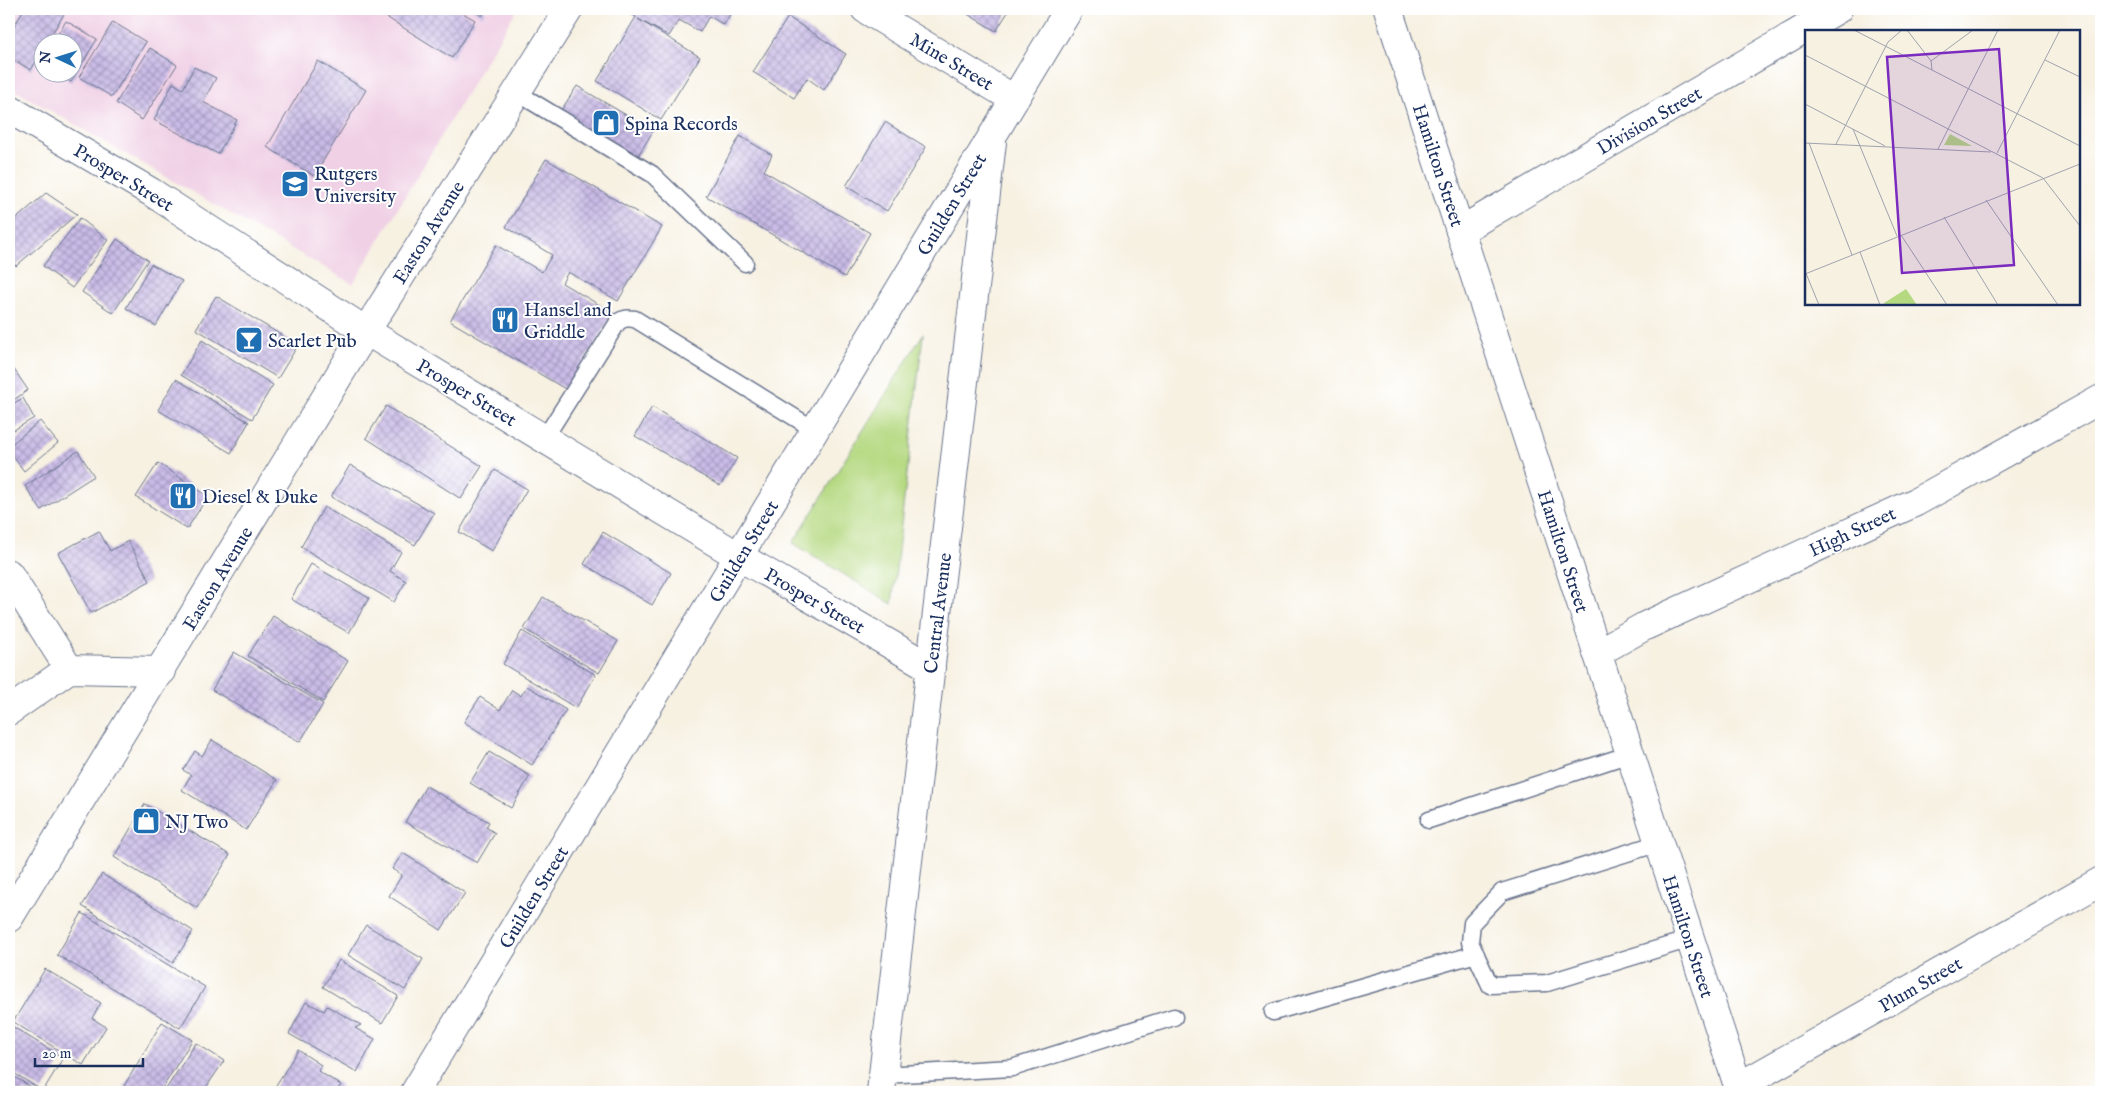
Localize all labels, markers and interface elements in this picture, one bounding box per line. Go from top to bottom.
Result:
street label: Mine Street [905,28,997,97]
inset map [1805,30,2080,305]
north arrow [32,32,82,82]
text: N [37,50,55,65]
street label: Division Street [1593,82,1707,161]
street label: Hamilton Street [1406,101,1468,230]
shop icon: Spina Records [591,108,621,138]
place label: Spina Records [625,113,738,137]
street label: Prosper Street [69,140,178,218]
street label: Guilden Street [913,149,993,261]
place label: Rutgers University [314,163,397,209]
school or university icon: Rutgers University [280,169,310,199]
street label: Easton Avenue [389,177,471,289]
place label: Hansel and Griddle [524,299,613,345]
restaurant icon: Hansel and Griddle [490,305,520,335]
bar icon: Scarlet Pub [234,325,264,355]
place label: Scarlet Pub [268,330,357,354]
street label: Prosper Street [412,355,521,433]
restaurant icon: Diesel & Duke [168,481,198,511]
place label: Diesel & Duke [202,486,318,510]
street label: Hamilton Street [1531,487,1593,616]
street label: Guilden Street [705,496,785,608]
street label: High Street [1806,502,1901,563]
street label: Easton Avenue [178,522,259,635]
street label: Central Avenue [920,551,958,675]
street label: Prosper Street [759,563,869,640]
shop icon: NJ Two [131,806,161,836]
place label: NJ Two [165,811,228,835]
street label: Guilden Street [495,842,575,954]
street label: Hamilton Street [1656,872,1718,1001]
street label: Plum Street [1875,952,1967,1019]
scale bar [35,1036,142,1068]
text: 20 m [42,1044,72,1063]

